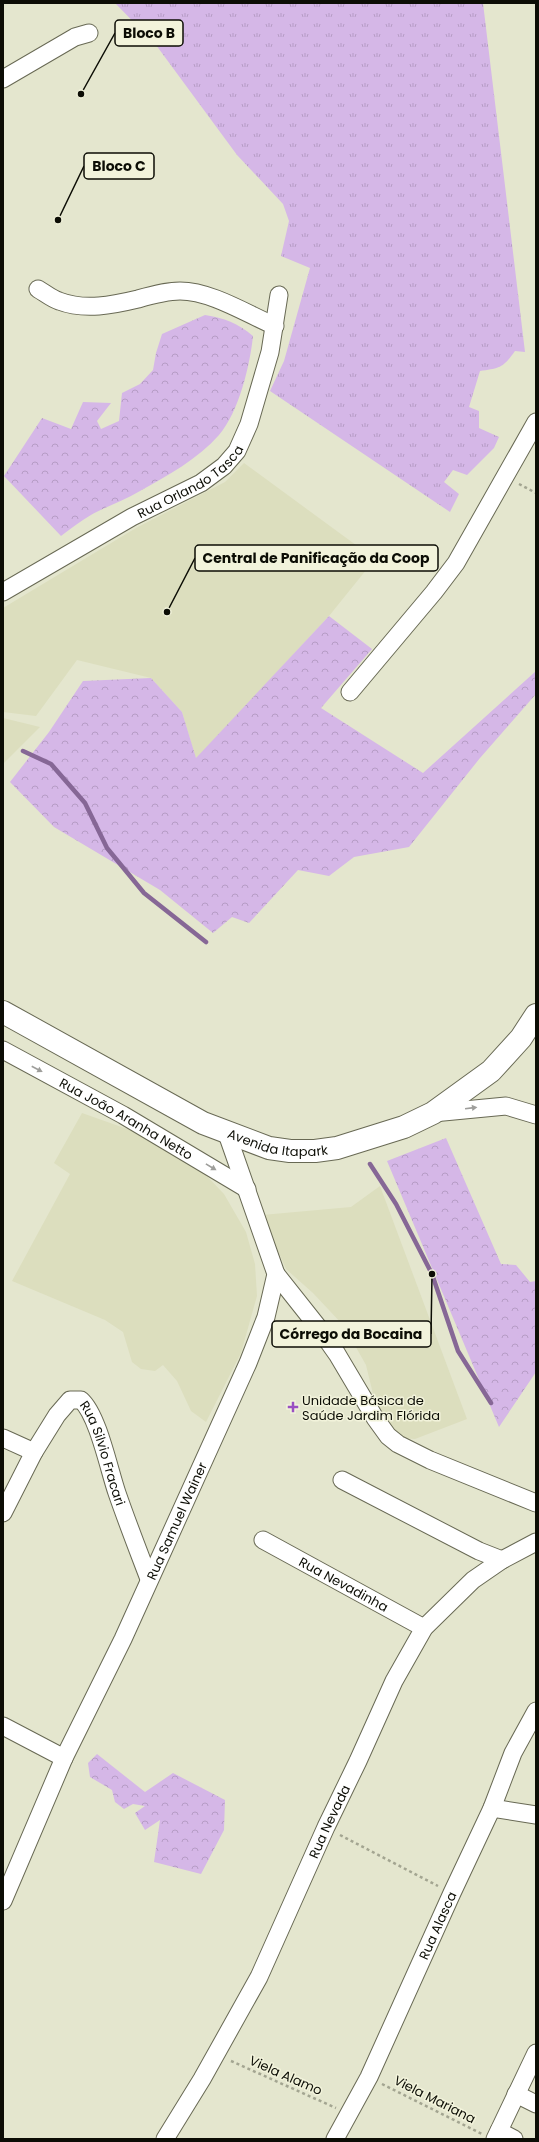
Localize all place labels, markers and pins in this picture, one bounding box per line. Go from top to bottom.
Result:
callout: Bloco B [115,20,183,46]
callout: Bloco C [84,153,154,179]
callout: Central de Panificação da Coop [195,545,438,571]
callout: Córrego da Bocaina [272,1321,431,1347]
place label: Unidade Básica de Saúde Jardim Flórida [302,1391,440,1425]
marker: Unidade Básica de Saúde Jardim Flórida [287,1401,299,1413]

